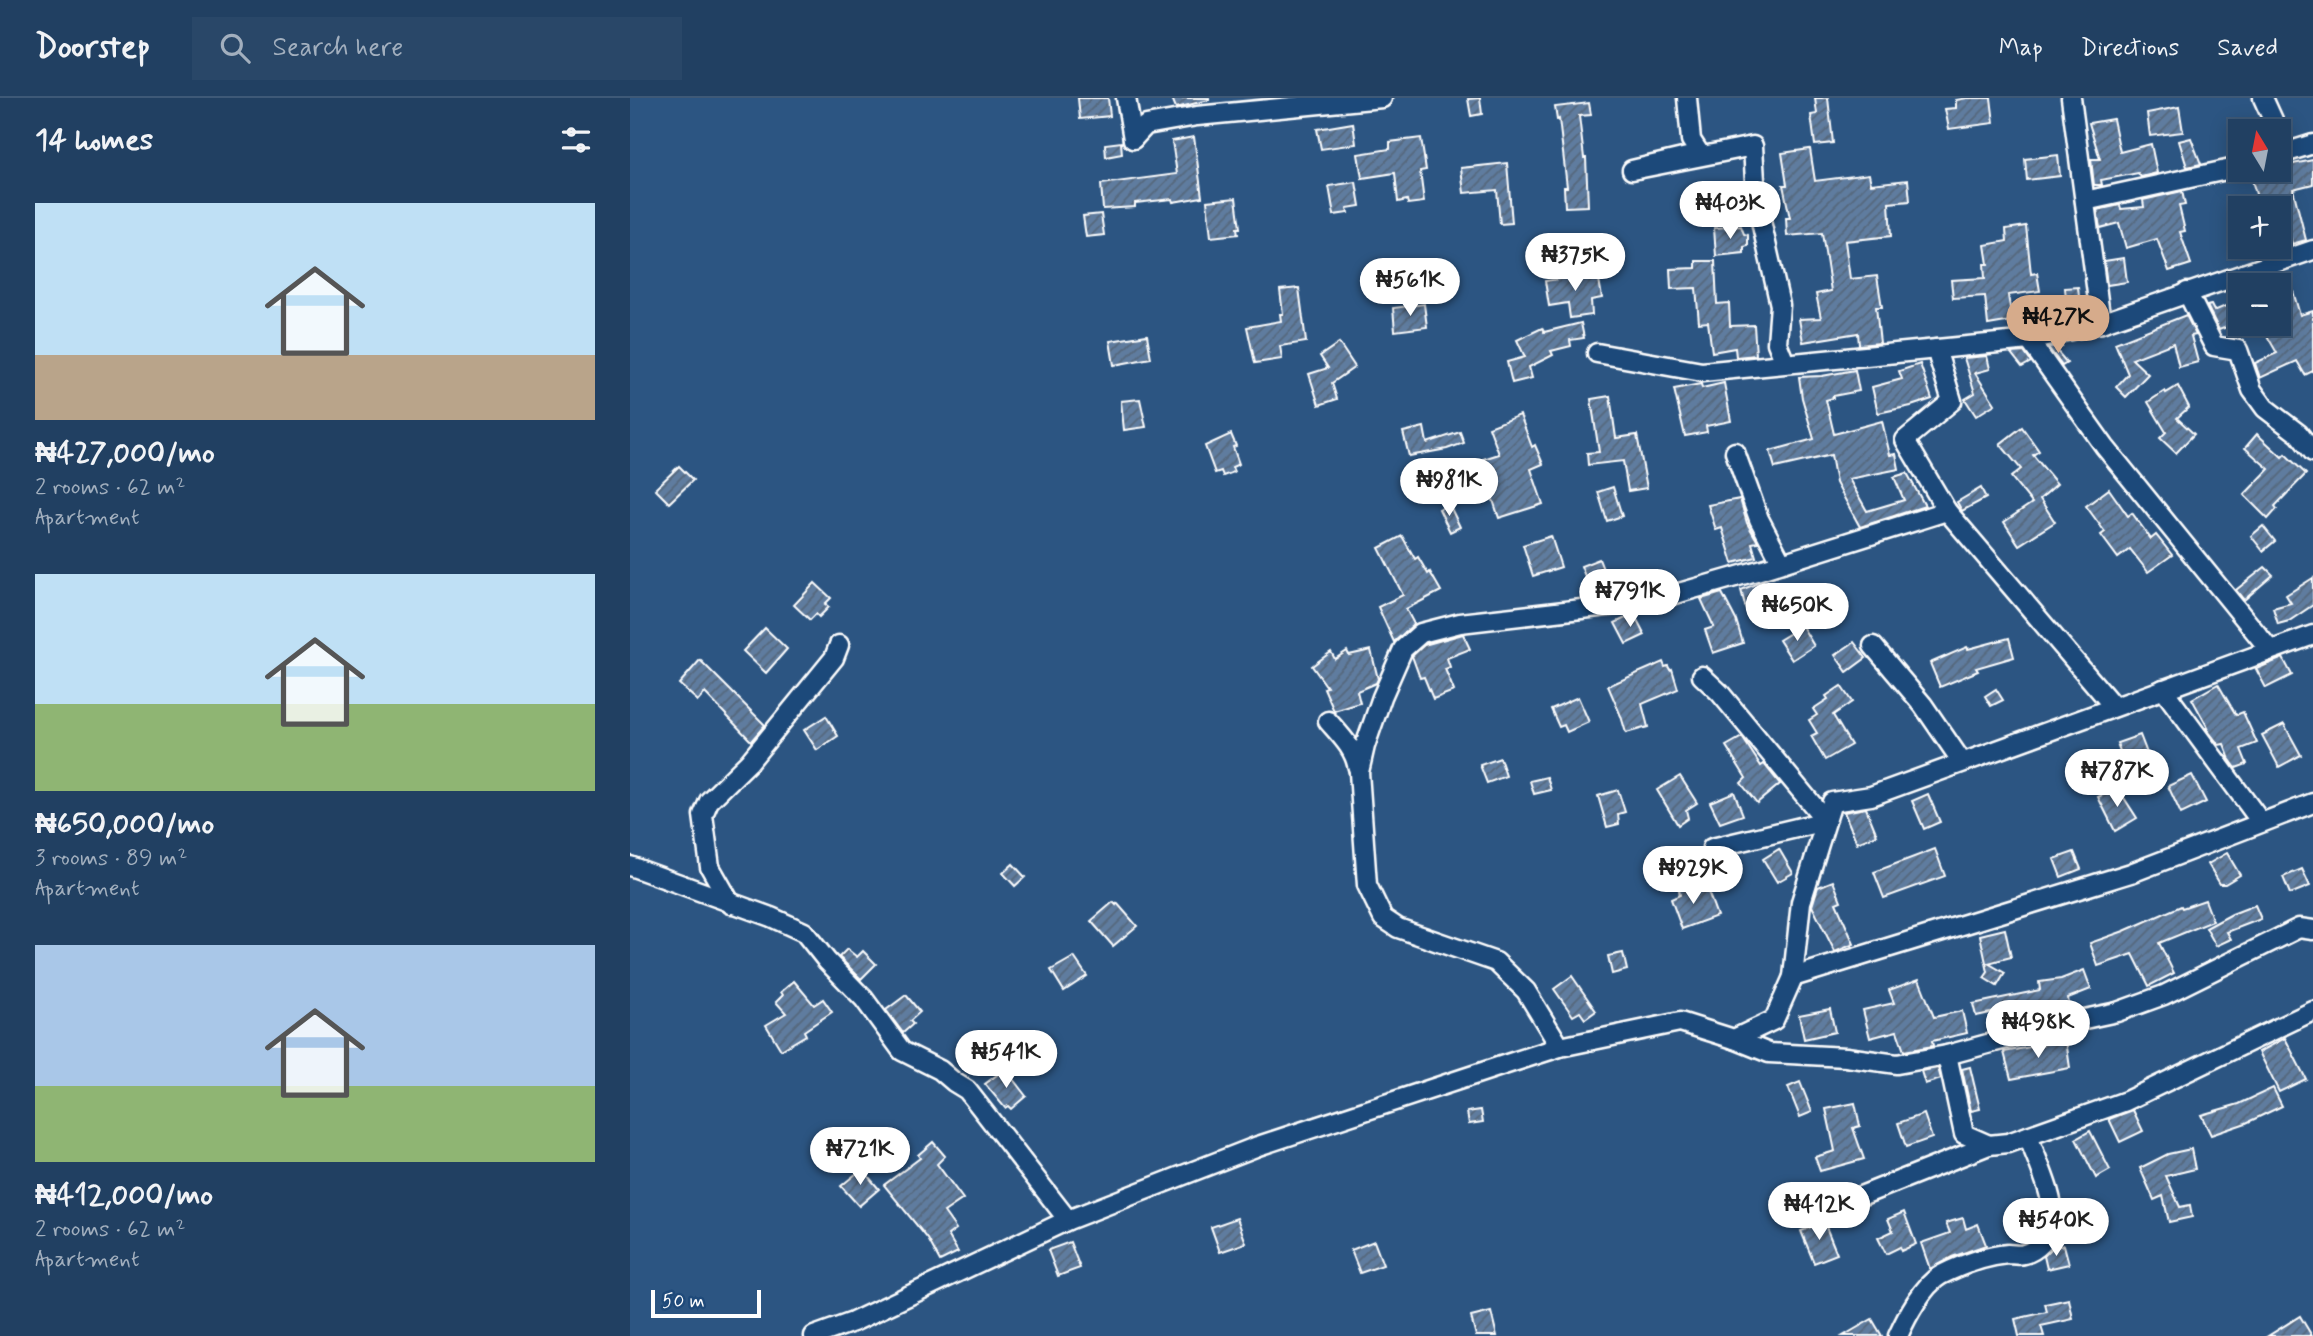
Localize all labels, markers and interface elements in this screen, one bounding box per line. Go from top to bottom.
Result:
search box [192,17,682,80]
text: Doorstep [35,26,150,70]
icon: search [216,29,254,67]
text: Search here [272,31,403,65]
text: Map [1999,33,2043,64]
text: Directions [2081,33,2179,64]
text: Saved [2217,33,2278,64]
north arrow [2228,119,2291,182]
map controls [2228,119,2291,336]
text: 14 homes [35,121,153,160]
icon: filters [557,121,595,159]
pin: ₦403K [1681,181,1779,241]
text: ₦403K [1696,189,1764,219]
button: + [2228,196,2291,259]
pin: ₦375K [1526,234,1624,293]
text: ₦375K [1541,241,1609,271]
icon: home [252,248,378,374]
pin: ₦561K [1361,258,1459,318]
text: ₦561K [1376,266,1444,296]
button: − [2228,273,2291,336]
pin: ₦427K [2009,296,2107,355]
text: ₦427K [2022,303,2094,333]
text: ₦427,000/mo [35,434,215,473]
pin: ₦981K [1400,458,1498,518]
text: ₦981K [1416,466,1482,496]
text: 2 rooms · 62 m² [35,473,186,503]
text: Apartment [35,503,140,533]
pin: ₦791K [1581,570,1679,629]
text: ₦791K [1595,577,1665,607]
pin: ₦650K [1748,584,1846,643]
text: ₦650K [1762,591,1832,621]
icon: home [252,619,378,745]
pin: ₦787K [2068,750,2166,809]
text: ₦787K [2081,757,2153,787]
text: ₦650,000/mo [35,805,214,844]
text: 3 rooms · 89 m² [35,844,187,874]
pin: ₦929K [1644,846,1742,906]
text: ₦929K [1659,854,1727,884]
text: Apartment [35,874,140,904]
icon: home [252,990,378,1116]
pin: ₦498K [1989,1000,2087,1060]
text: ₦498K [2002,1008,2074,1038]
pin: ₦541K [957,1030,1055,1090]
text: ₦541K [971,1038,1041,1068]
pin: ₦721K [811,1128,909,1187]
text: ₦721K [826,1135,894,1165]
text: ₦412,000/mo [35,1176,213,1215]
pin: ₦412K [1770,1182,1868,1242]
text: ₦412K [1784,1190,1854,1220]
pin: ₦540K [2007,1198,2105,1258]
text: ₦540K [2019,1206,2093,1236]
text: 2 rooms · 62 m² [35,1215,186,1245]
text: Apartment [35,1245,140,1275]
scale bar [651,1287,761,1319]
text: 50 m [662,1289,705,1314]

